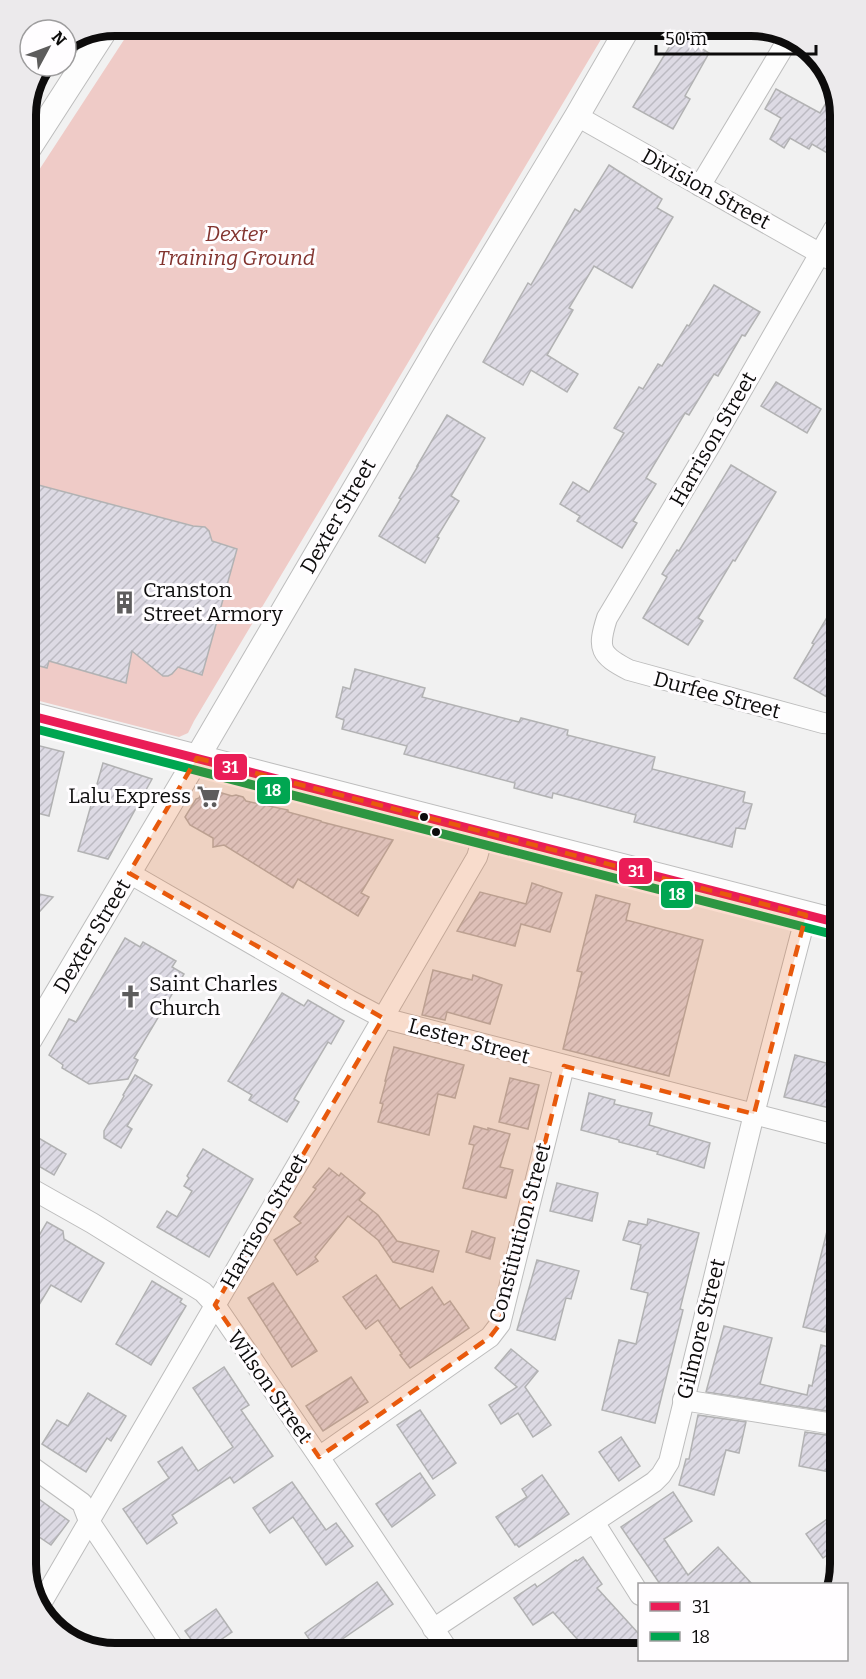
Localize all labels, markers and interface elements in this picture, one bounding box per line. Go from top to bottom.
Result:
north arrow [18,18,78,78]
scale bar [656,18,816,56]
text: N [48,28,70,49]
text: 50 m [665,28,707,50]
street label: Division Street [637,143,775,235]
park label: Dexter Training Ground [157,221,315,271]
street label: Harrison Street [664,367,762,511]
street label: Dexter Street [295,453,382,578]
place label: Cranston Street Armory [143,577,284,627]
building icon: Cranston Street Armory [112,589,138,615]
street label: Durfee Street [651,666,784,725]
line badge: 31 [213,753,248,781]
text: 31 [222,758,238,777]
line badge: 18 [256,776,291,805]
text: 18 [265,781,281,800]
place label: Lalu Express [68,783,191,809]
supermarket icon: Lalu Express [196,783,222,809]
unlabelled marker [418,811,430,823]
unlabelled marker [430,826,442,838]
line badge: 31 [618,857,653,885]
text: 31 [628,862,644,881]
street label: Dexter Street [48,874,136,998]
line badge: 18 [660,880,694,909]
text: 18 [669,885,685,904]
place label: Saint Charles Church [149,971,278,1021]
church icon: Saint Charles Church [118,983,144,1009]
street label: Lester Street [406,1012,533,1070]
street label: Constitution Street [483,1140,557,1326]
street label: Harrison Street [215,1149,313,1293]
street label: Gilmore Street [671,1256,731,1402]
street label: Wilson Street [222,1326,319,1449]
legend [638,1583,848,1661]
text: 31 [692,1596,710,1618]
text: 18 [692,1626,710,1648]

